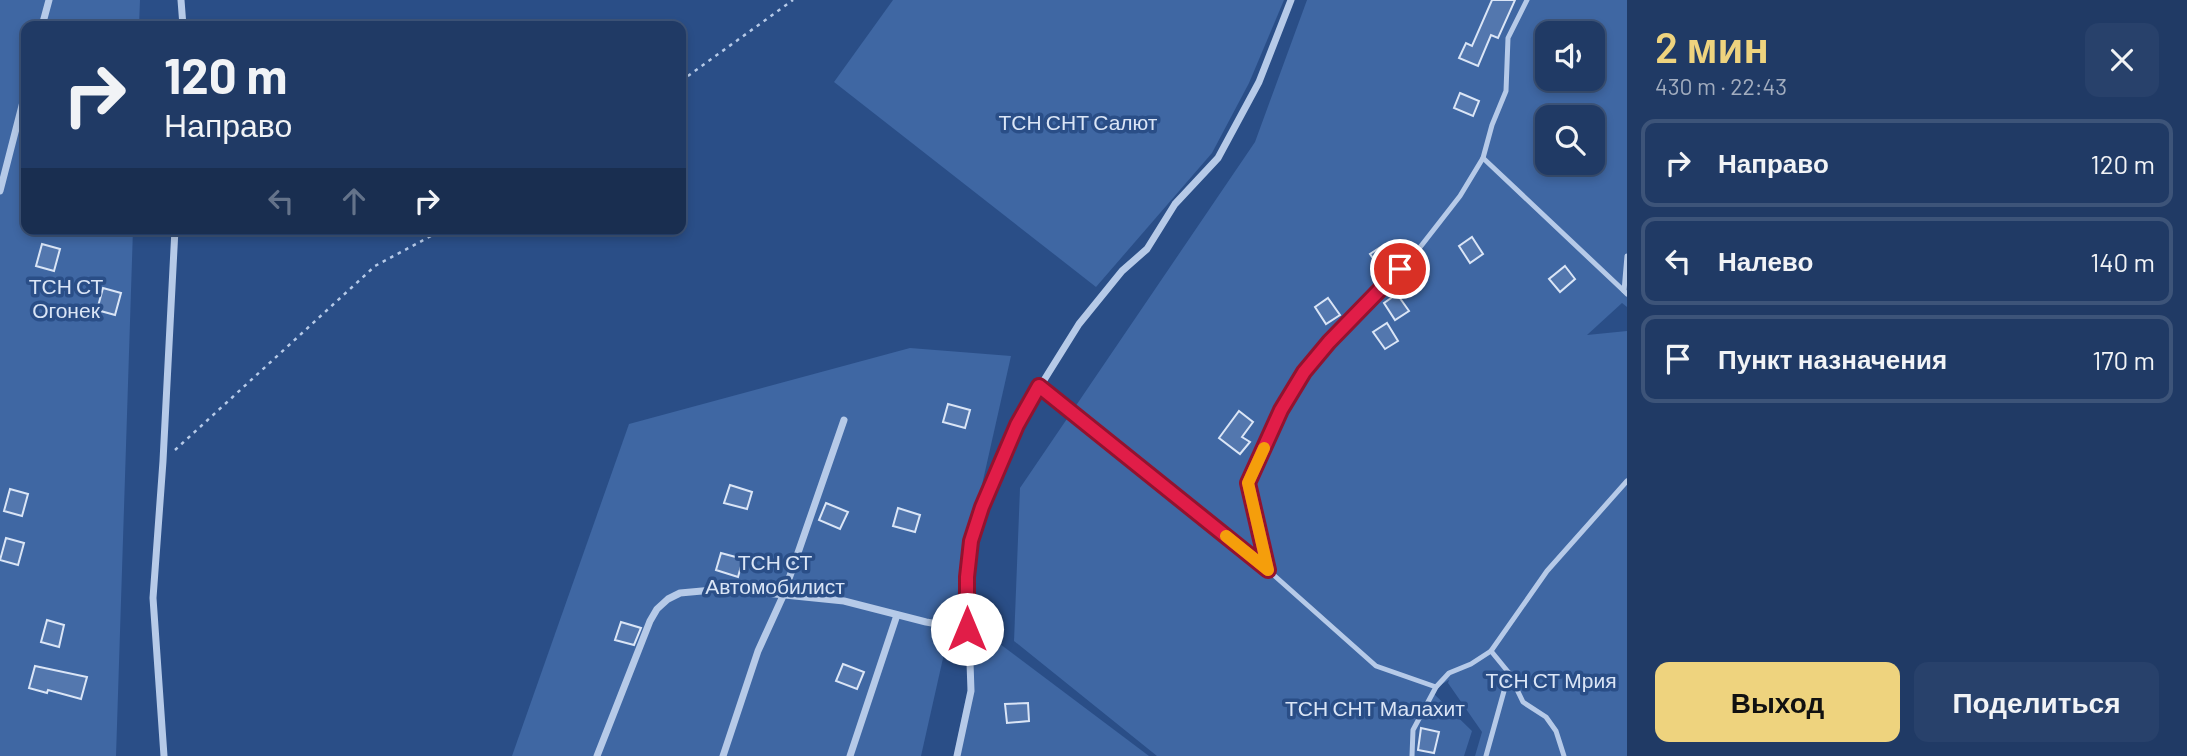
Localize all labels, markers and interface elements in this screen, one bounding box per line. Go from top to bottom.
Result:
map controls [1535,21,1605,175]
button: sound [1535,21,1605,91]
text: 2 мин [1655,21,1769,71]
button: close [2085,23,2159,97]
text: 120 m [164,45,287,104]
icon: right [49,49,140,140]
text: 430 m · 22:43 [1655,72,1787,100]
text: Направо [164,105,292,143]
button: search [1535,105,1605,175]
park label: ТСН СНТ Салют [999,109,1158,134]
icon: right [1659,144,1697,182]
text: Направо [1718,147,1829,178]
text: 120 m [2091,148,2155,179]
icon: left [262,182,300,220]
icon: ahead [335,182,373,220]
icon: right [408,182,446,220]
pin [1370,239,1430,299]
icon: left [1659,242,1697,280]
text: Налево [1718,245,1813,276]
text: 140 m [2090,246,2155,277]
icon: arrive [1381,250,1419,288]
park label: ТСН СТ Огонек [29,273,103,322]
icon: arrive [1659,340,1697,378]
text: Пункт назначения [1718,343,1947,374]
text: 170 m [2092,344,2155,375]
park label: ТСН СТ Автомобилист [705,549,845,598]
position arrow [930,592,1004,666]
button: Выход [1655,662,1900,742]
button: Поделиться [1914,662,2159,742]
park label: ТСН СТ Мрия [1485,667,1617,692]
park label: ТСН СНТ Малахит [1285,695,1465,720]

